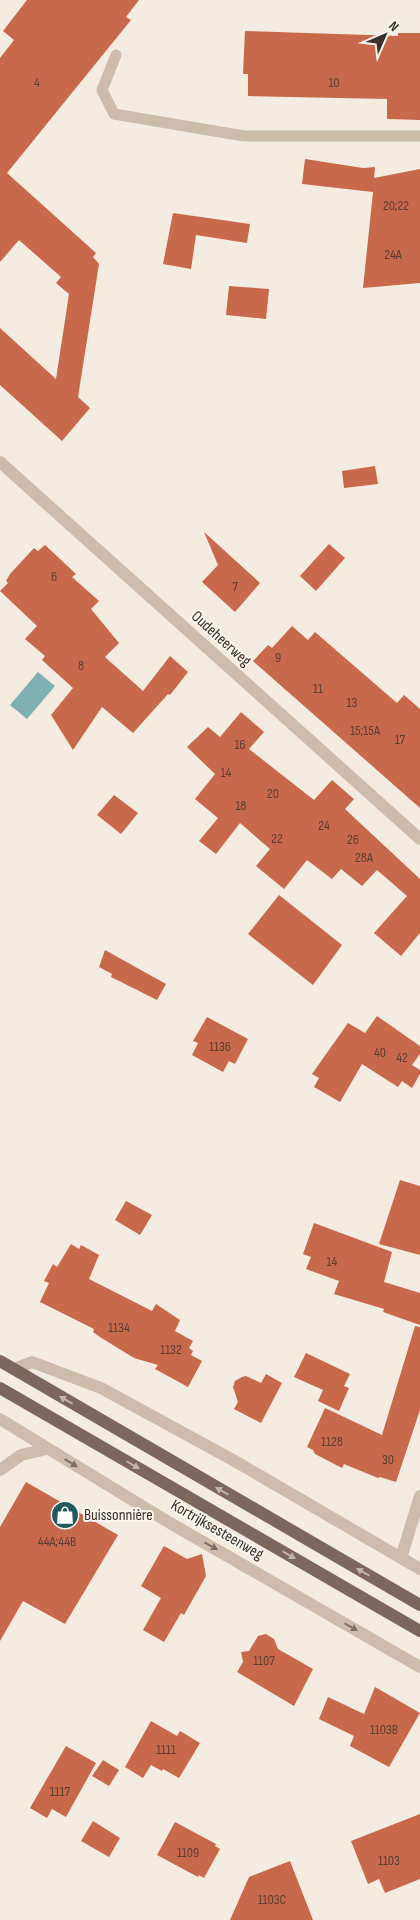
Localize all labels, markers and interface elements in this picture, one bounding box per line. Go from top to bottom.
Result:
north arrow [360,10,410,60]
text: N [385,18,402,35]
house number: 4 [34,74,40,91]
house number: 10 [328,74,340,91]
house number: 20;22 [383,197,409,214]
house number: 24A [384,246,403,263]
house number: 6 [51,568,57,585]
house number: 7 [232,578,238,595]
street label: Oudeheerweg [187,607,255,671]
house number: 9 [275,649,281,666]
house number: 8 [78,657,84,674]
house number: 11 [313,680,323,697]
house number: 13 [347,694,358,711]
house number: 15;15A [350,722,381,739]
house number: 17 [395,731,406,748]
house number: 16 [234,736,246,753]
house number: 14 [221,764,232,781]
house number: 20 [267,785,279,802]
house number: 18 [235,797,247,814]
house number: 24 [318,817,330,834]
house number: 22 [271,830,283,847]
house number: 26 [347,831,359,848]
house number: 28A [355,849,374,866]
house number: 1136 [209,1038,231,1055]
house number: 40 [374,1044,386,1061]
house number: 42 [396,1049,408,1066]
house number: 14 [327,1253,338,1270]
house number: 1134 [108,1319,130,1336]
house number: 1132 [160,1341,182,1358]
one-way arrow [60,1395,73,1404]
house number: 1128 [321,1433,343,1450]
house number: 30 [382,1451,394,1468]
one-way arrow [64,1459,77,1468]
one-way arrow [126,1460,139,1469]
one-way arrow [215,1486,228,1495]
street label: Kortrijksesteenweg [167,1496,267,1564]
shop icon: Buissonnière [50,1500,80,1530]
place label: Buissonnière [84,1506,153,1525]
house number: 44A;44B [38,1533,76,1550]
one-way arrow [204,1541,218,1550]
one-way arrow [281,1551,296,1559]
one-way arrow [356,1567,369,1576]
one-way arrow [345,1623,358,1632]
house number: 1107 [253,1652,275,1669]
house number: 1103B [370,1721,398,1738]
house number: 1111 [156,1741,176,1758]
house number: 1117 [50,1783,71,1800]
house number: 1109 [177,1844,199,1861]
house number: 1103 [378,1852,400,1869]
house number: 1103C [258,1891,287,1908]

